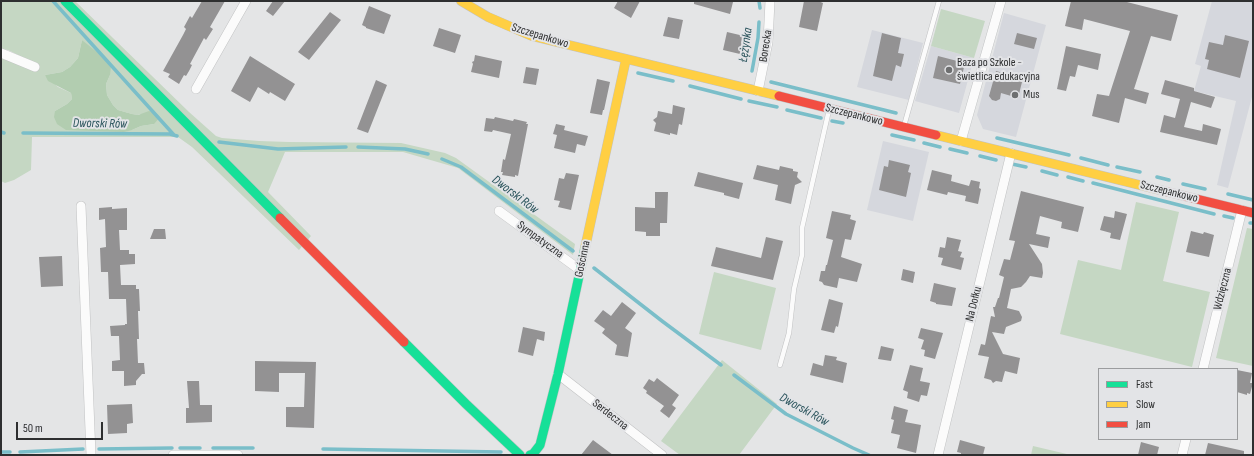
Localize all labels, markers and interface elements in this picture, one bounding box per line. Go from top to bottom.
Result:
street label: Szczepankowo [510,21,570,51]
water label: Łężynka [736,27,756,63]
street label: Borecka [756,29,776,63]
place label: Baza po Szkole - świetlica edukacyjna [957,56,1040,84]
marker: Baza po Szkole - świetlica edukacyjna [944,65,954,75]
place label: Mus [1023,88,1039,102]
marker: Mus [1010,90,1020,100]
street label: Szczepankowo [824,101,884,129]
water label: Dworski Rów [73,116,127,132]
water label: Dworski Rów [489,172,541,218]
street label: Szczepankowo [1139,178,1199,206]
street label: Sympatyczna [514,218,566,262]
street label: Gościnna [572,239,594,279]
street label: Wdzięczna [1211,267,1235,311]
street label: Na Dołku [963,285,985,323]
legend [1098,368,1238,440]
text: Fast [1136,377,1153,392]
water label: Dworski Rów [776,390,832,430]
street label: Serdeczna [589,396,631,434]
text: Slow [1136,397,1155,412]
scale bar [18,414,105,440]
text: Jam [1136,417,1151,432]
text: 50 m [23,421,43,436]

